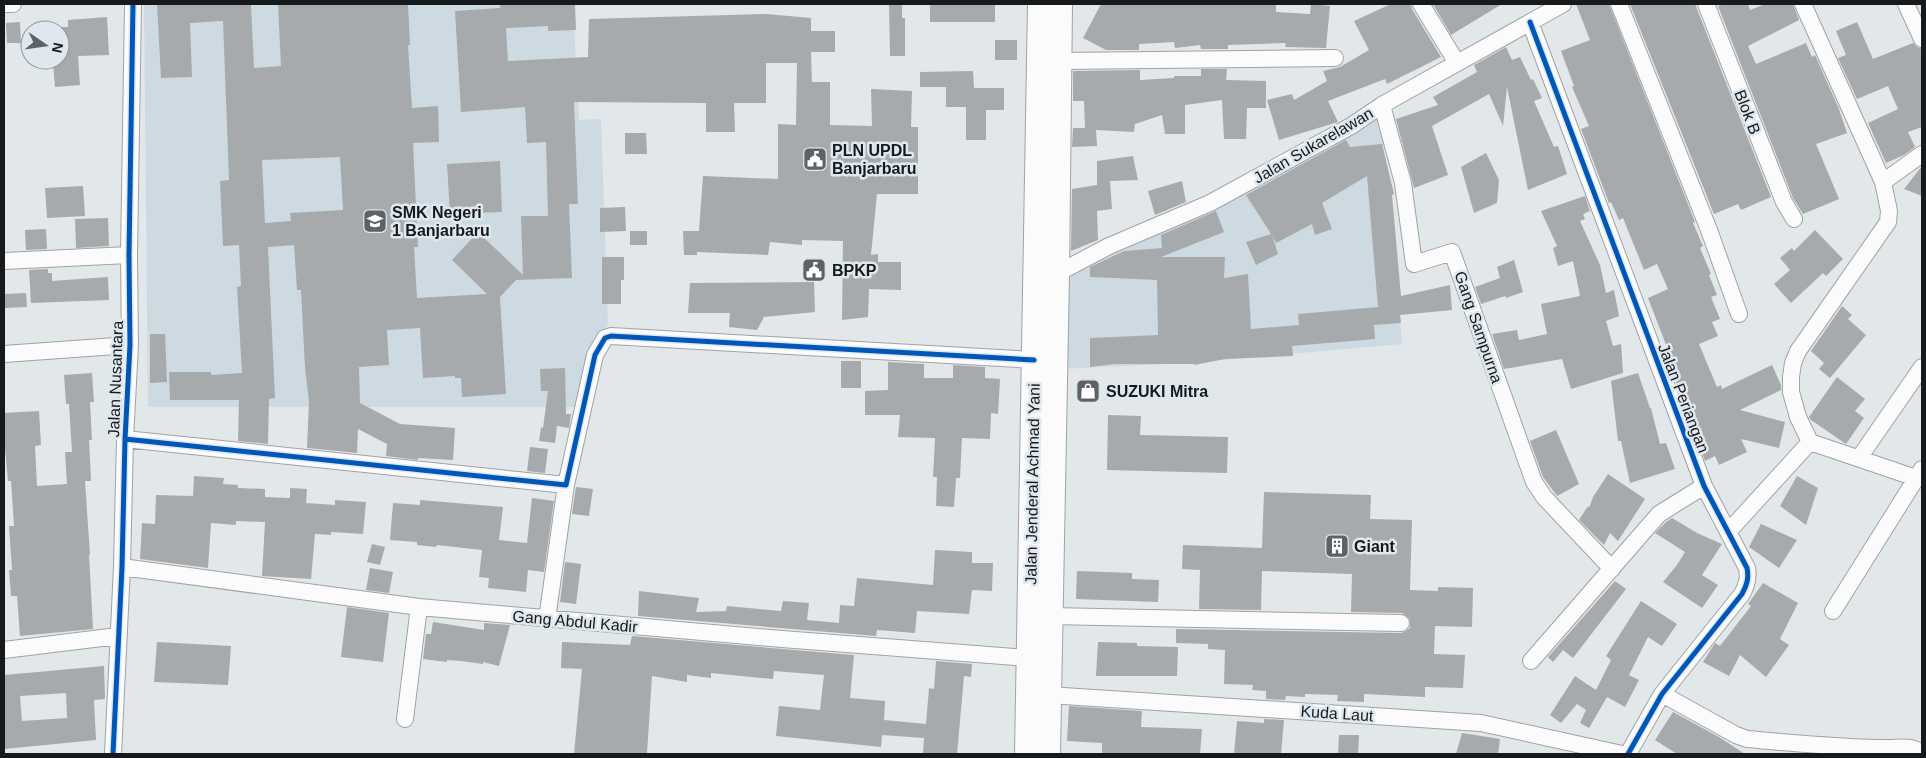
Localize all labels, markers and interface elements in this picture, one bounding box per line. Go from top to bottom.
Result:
north arrow [20,20,70,70]
text: N [49,41,67,55]
street label: Blok B [1731,88,1764,137]
street label: Jalan Sukarelawan [1250,104,1376,187]
place label: PLN UPDL Banjarbaru [832,142,916,177]
public building icon: PLN UPDL Banjarbaru [802,146,828,172]
place label: SMK Negeri 1 Banjarbaru [392,204,490,239]
school or university icon: SMK Negeri 1 Banjarbaru [362,208,388,234]
public building icon: BPKP [801,257,827,283]
place label: BPKP [832,262,877,279]
street label: Gang Sampurna [1451,269,1506,386]
street label: Jalan Nusantara [105,320,126,438]
street label: Jalan Periangan [1655,341,1712,455]
shop icon: SUZUKI Mitra [1075,378,1101,404]
street label: Jalan Jenderal Achmad Yani [1022,383,1043,585]
place label: SUZUKI Mitra [1106,383,1208,400]
building icon: Giant [1324,533,1350,559]
place label: Giant [1354,538,1396,555]
street label: Gang Abdul Kadir [512,608,639,635]
street label: Kuda Laut [1300,702,1374,725]

